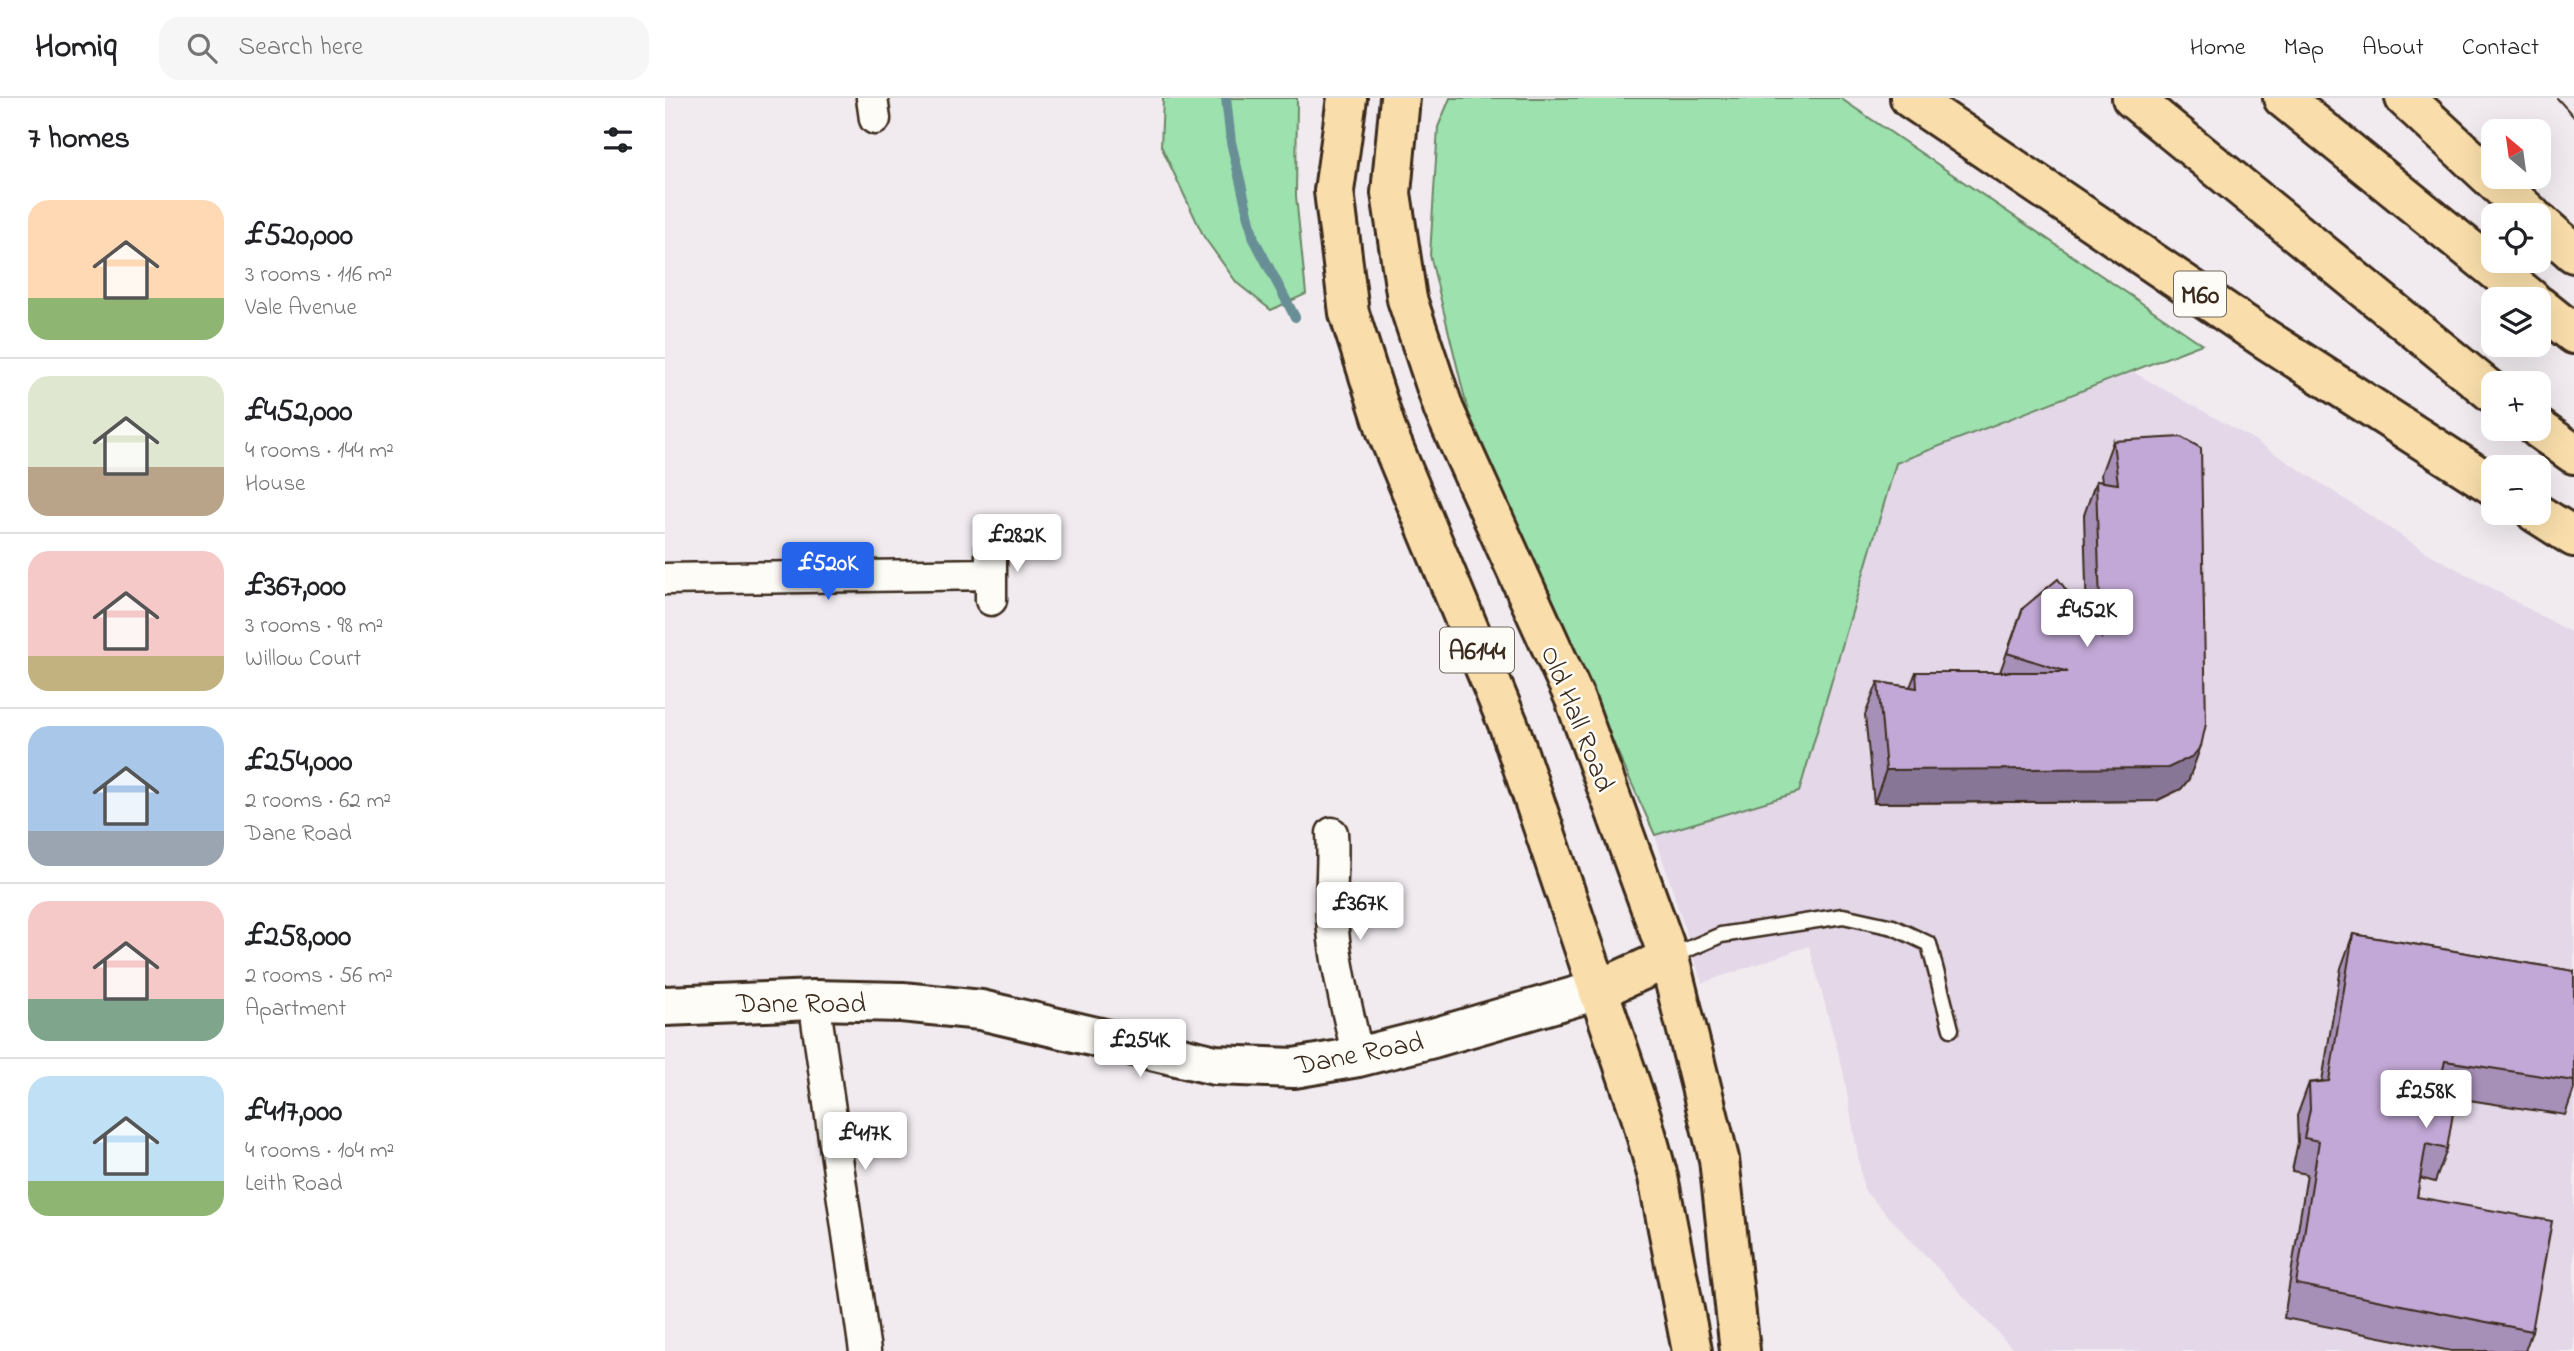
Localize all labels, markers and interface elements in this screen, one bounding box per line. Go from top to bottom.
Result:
search box [159,17,649,80]
text: Homiq [35,24,117,72]
icon: search [183,29,221,67]
text: Search here [239,29,363,67]
text: Home [2190,31,2246,66]
text: Map [2284,31,2324,66]
text: About [2362,31,2424,66]
text: Contact [2462,31,2539,66]
text: 7 homes [28,118,130,162]
north arrow [2481,119,2551,189]
map controls [2481,119,2551,525]
icon: filters [599,121,637,159]
button: locate [2481,203,2551,273]
text: £520,000 [245,215,353,259]
icon: home [84,228,168,312]
text: 3 rooms · 116 m² [245,259,392,292]
road number: M60 [2174,272,2226,316]
button: layers [2481,287,2551,357]
text: Vale Avenue [245,292,357,325]
button: + [2481,371,2551,441]
text: £452,000 [245,391,352,435]
icon: home [84,404,168,488]
text: 4 rooms · 144 m² [245,435,394,468]
button: − [2481,455,2551,525]
text: House [245,468,305,501]
pin: £282K [968,514,1066,574]
text: £282K [988,520,1046,553]
pin: £520K [779,542,877,602]
text: £520K [798,548,858,581]
text: £367,000 [245,566,346,610]
icon: home [84,579,168,663]
pin: £452K [2038,589,2136,649]
text: £452K [2057,595,2117,628]
text: 3 rooms · 98 m² [245,610,383,643]
road number: A6144 [1440,628,1514,672]
street label: Old Hall Road [1528,640,1624,799]
text: Willow Court [245,643,361,676]
text: £254,000 [245,741,352,785]
icon: home [84,754,168,838]
text: 2 rooms · 62 m² [245,785,391,818]
text: Dane Road [245,818,352,851]
pin: £367K [1311,882,1409,942]
text: £367K [1333,888,1387,921]
text: £258,000 [245,916,351,960]
icon: home [84,929,168,1013]
text: 2 rooms · 56 m² [245,960,393,993]
street label: Dane Road [735,985,866,1026]
text: Apartment [245,993,346,1026]
pin: £254K [1091,1020,1189,1079]
street label: Dane Road [1291,1023,1428,1088]
text: £254K [1110,1025,1170,1058]
pin: £258K [2377,1070,2475,1130]
text: £258K [2397,1076,2455,1109]
text: £417,000 [245,1091,342,1135]
icon: home [84,1104,168,1188]
pin: £417K [816,1112,914,1172]
text: £417K [839,1118,891,1151]
text: 4 rooms · 104 m² [245,1135,394,1168]
text: Leith Road [245,1168,342,1201]

